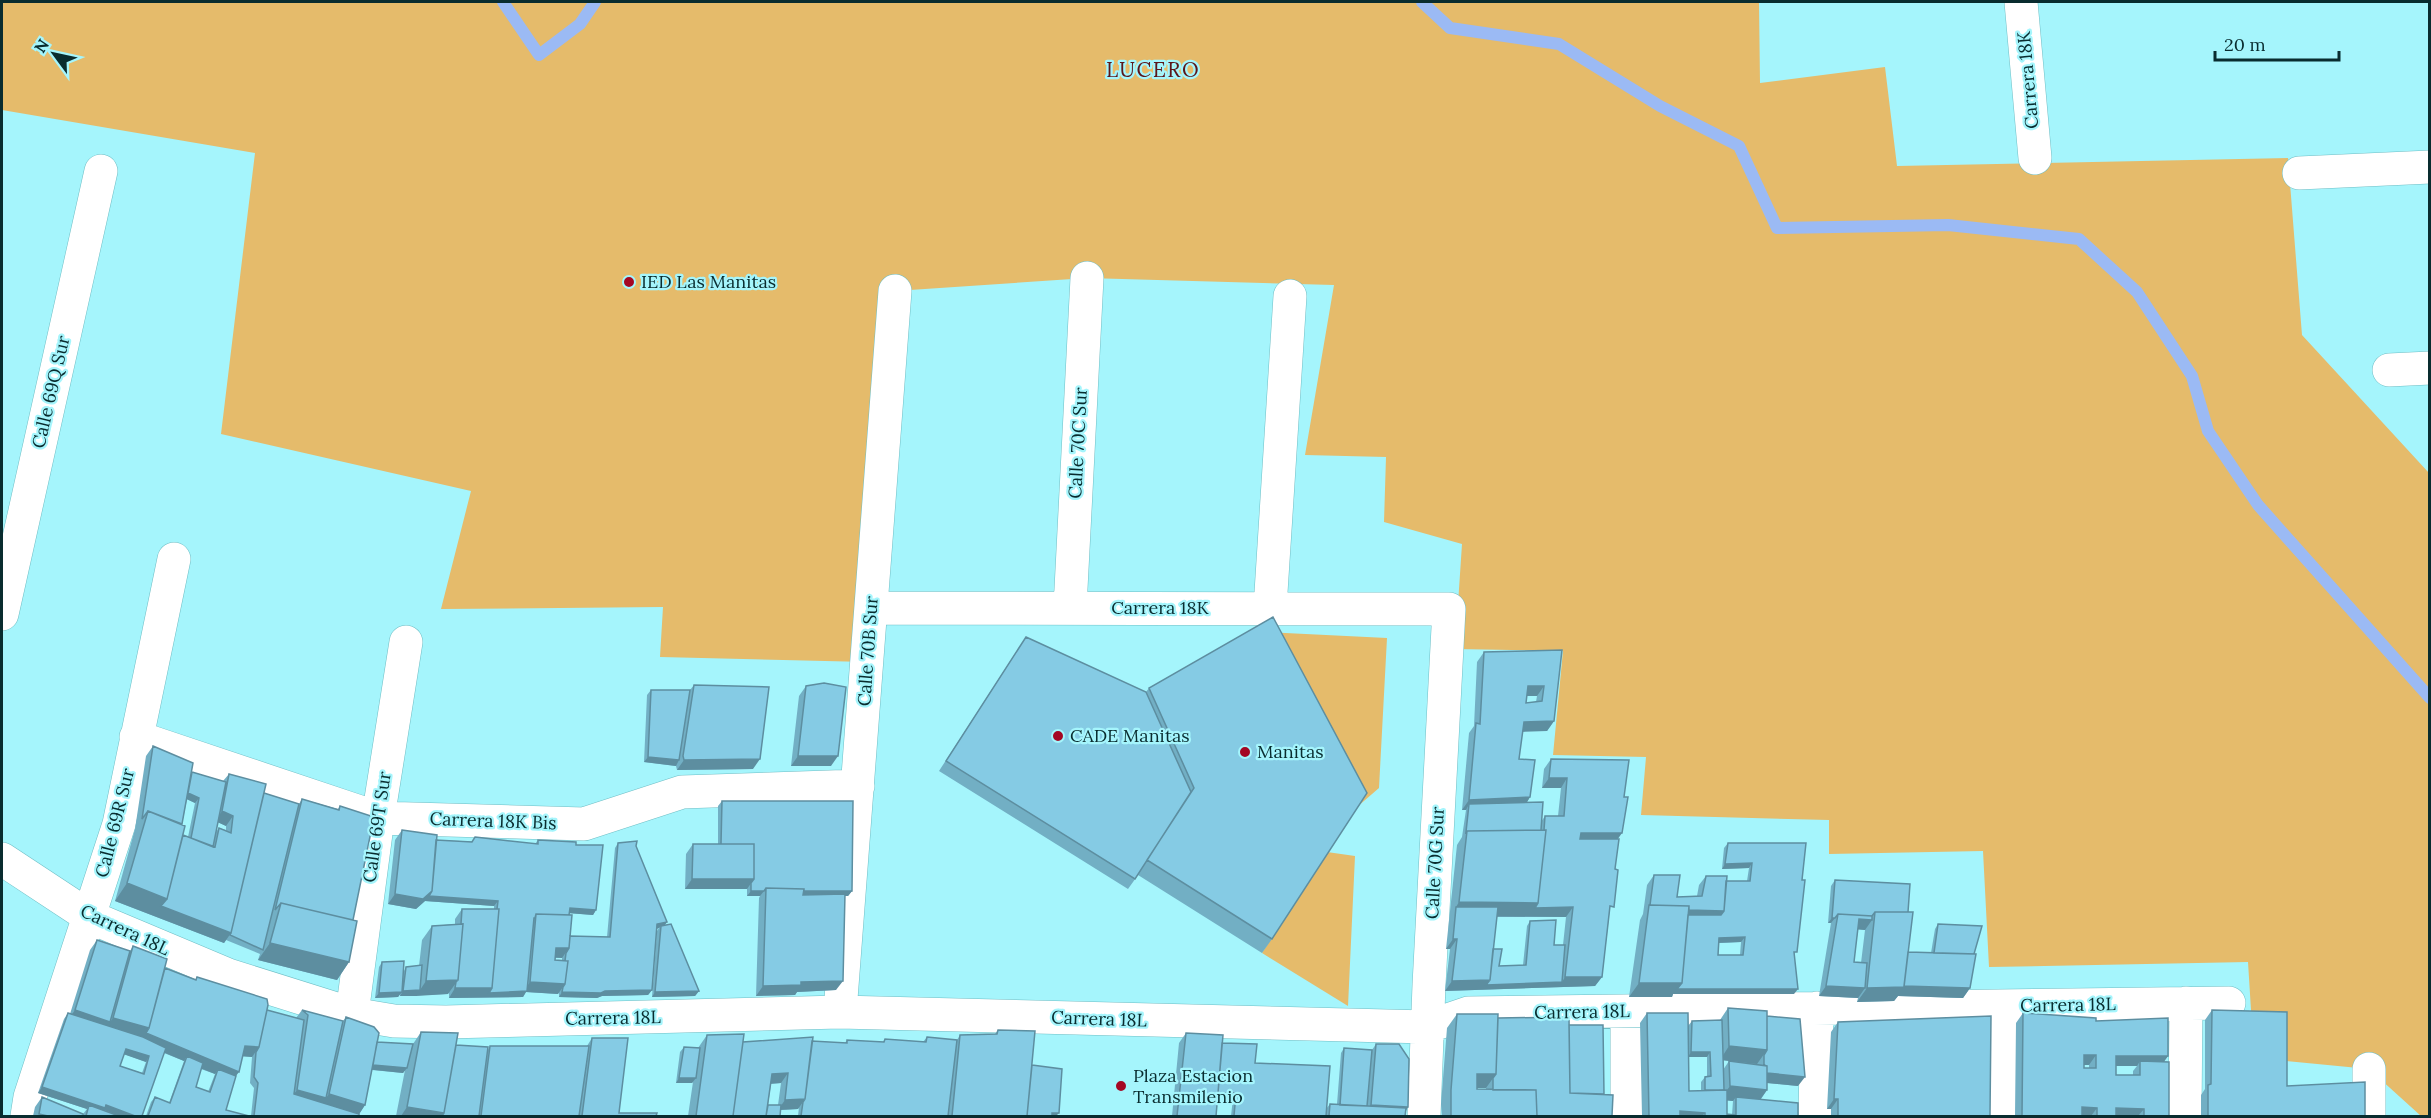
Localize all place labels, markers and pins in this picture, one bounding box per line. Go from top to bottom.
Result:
place label: IED Las Manitas [641,270,776,293]
marker: IED Las Manitas [622,275,636,289]
place label: CADE Manitas [1070,724,1190,747]
marker: CADE Manitas [1051,729,1065,743]
place label: Manitas [1257,740,1324,763]
marker: Manitas [1238,745,1252,759]
place label: Plaza Estacion Transmilenio [1133,1064,1253,1108]
marker: Plaza Estacion Transmilenio [1114,1079,1128,1093]

